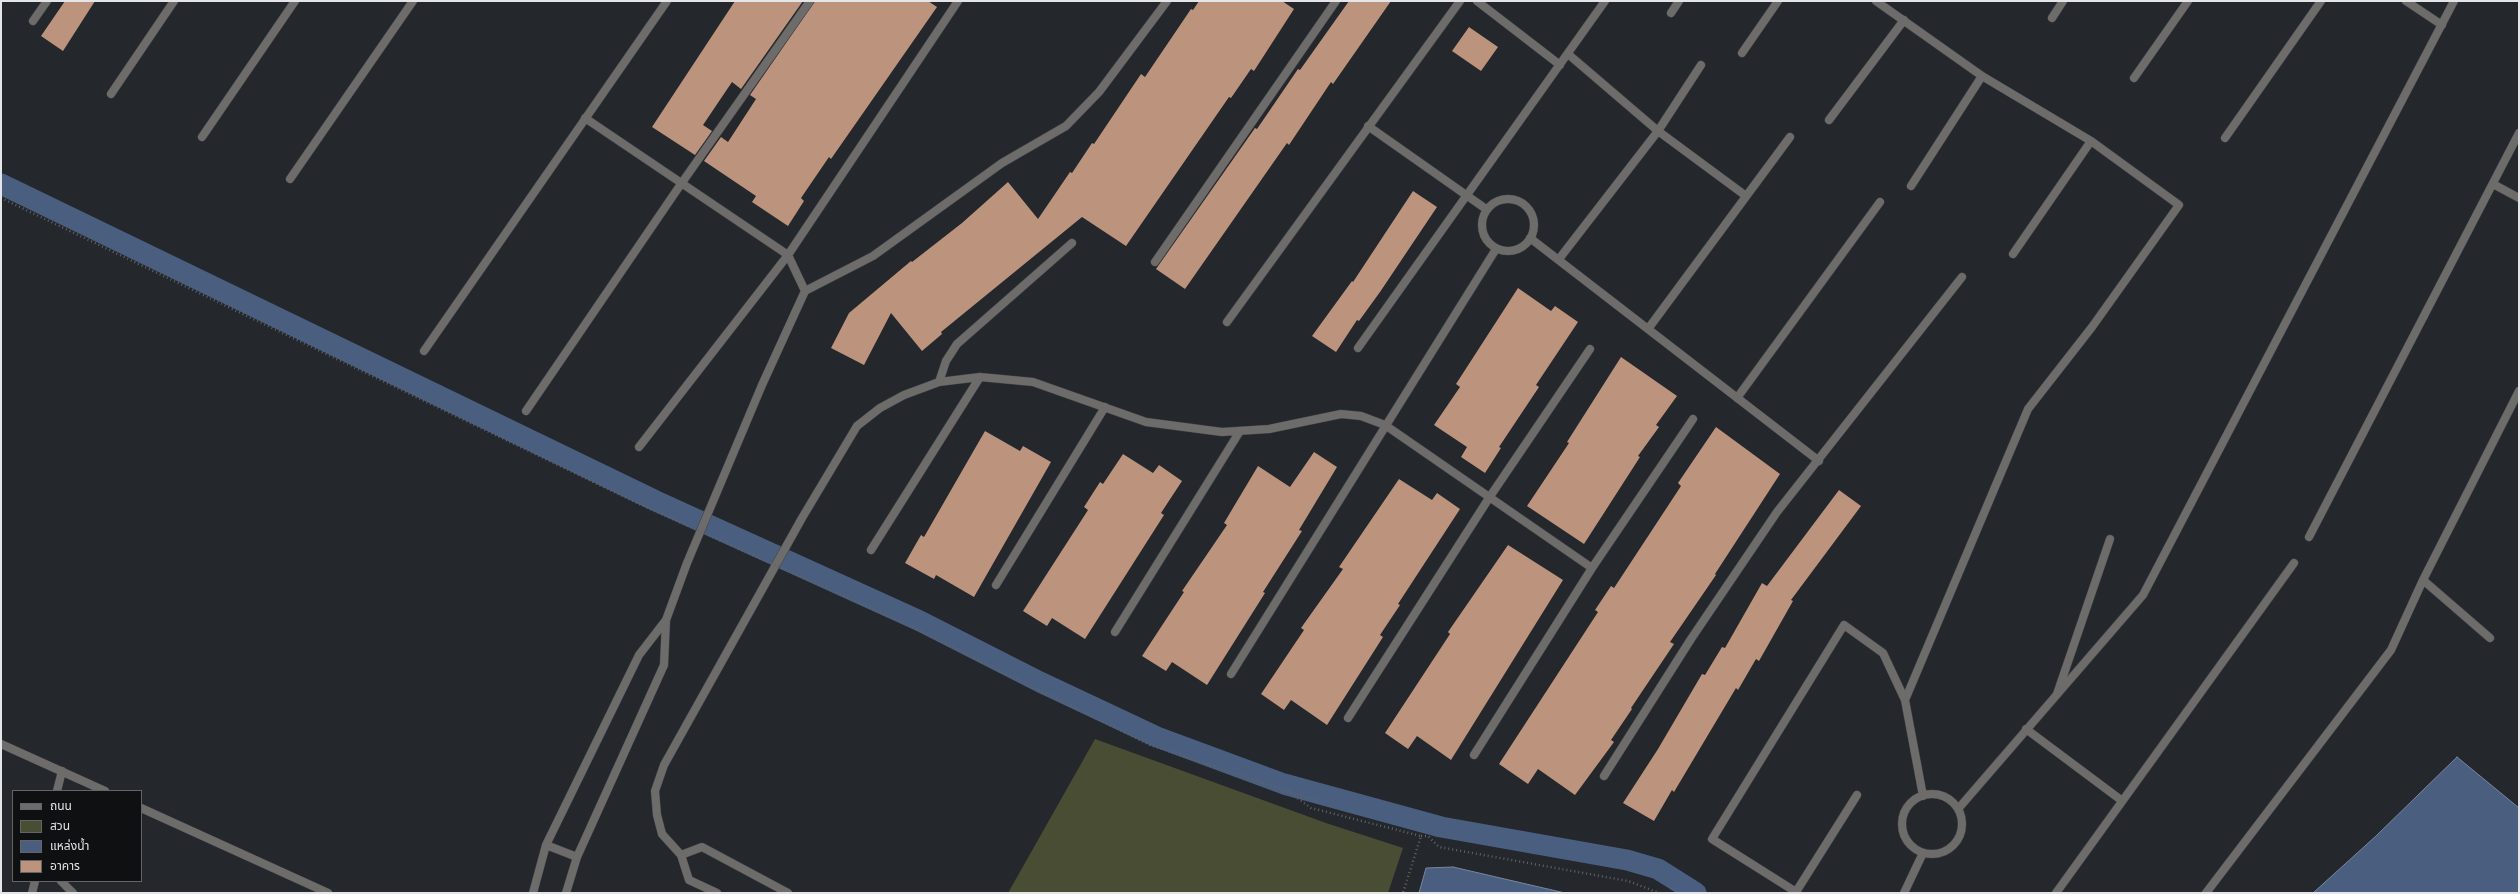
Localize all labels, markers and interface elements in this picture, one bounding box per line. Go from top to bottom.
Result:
legend [12,790,142,882]
text: ถนน [50,799,72,813]
text: สวน [50,819,70,833]
text: แหล่งน้ำ [50,839,89,853]
text: อาคาร [50,859,80,873]

